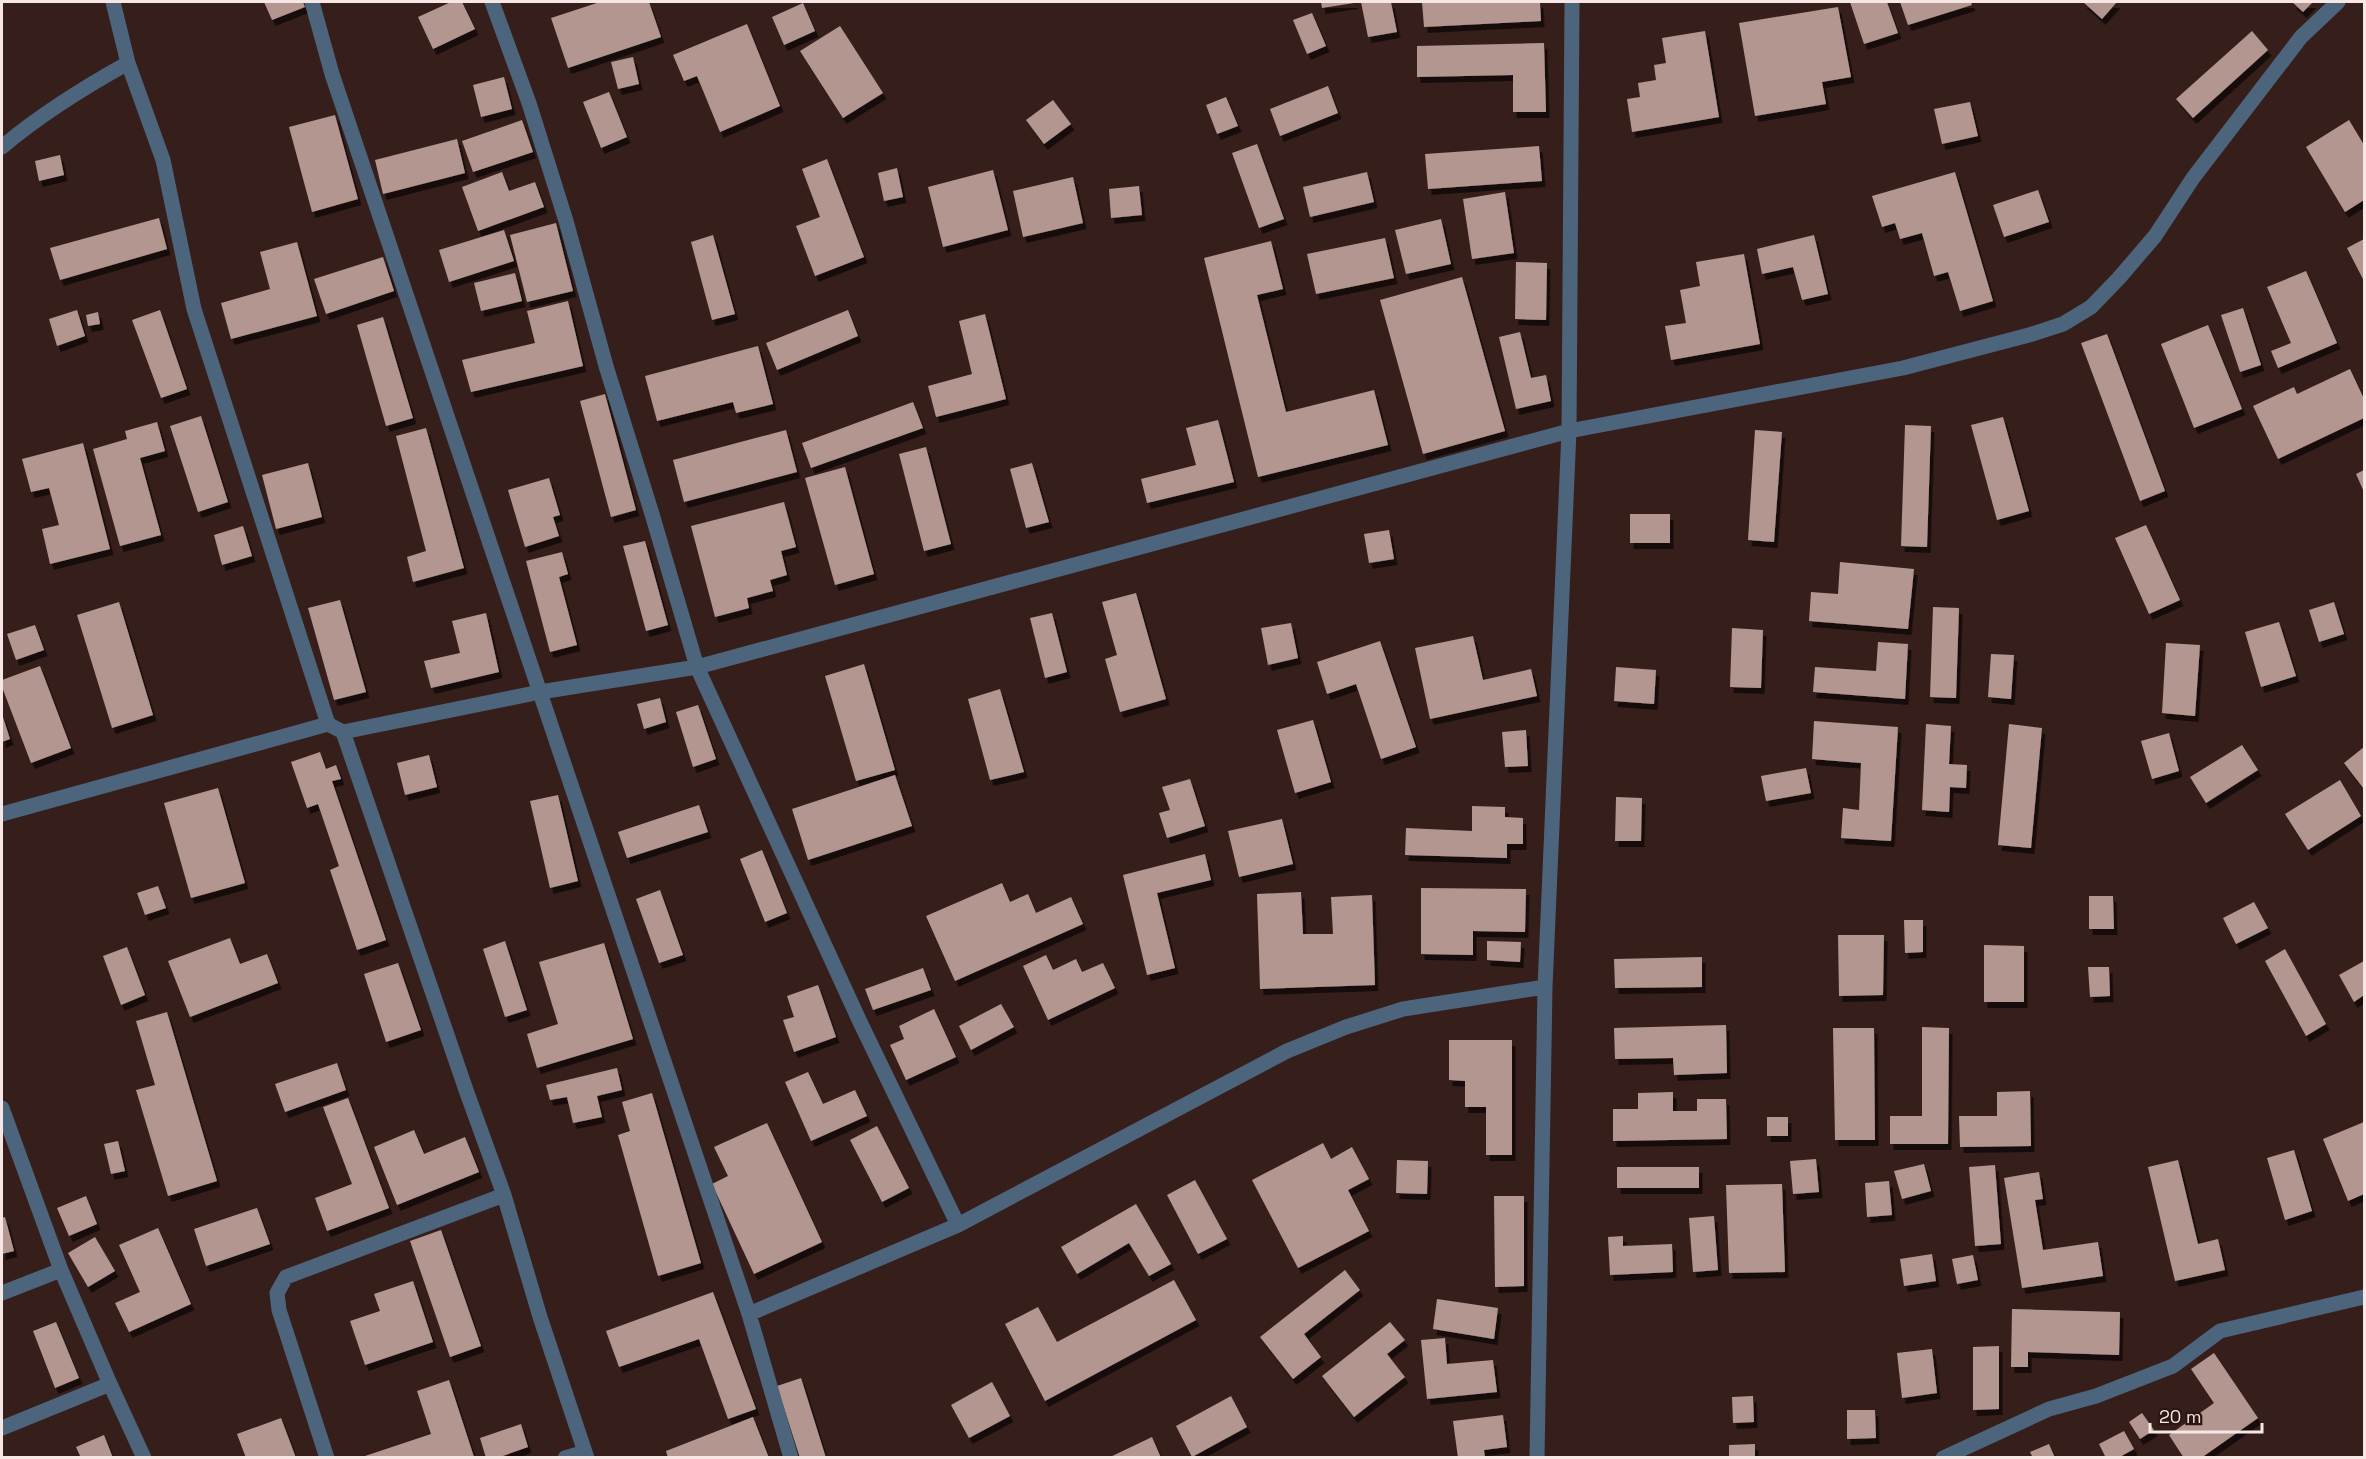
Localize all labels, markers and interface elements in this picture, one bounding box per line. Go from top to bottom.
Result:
scale bar [2150,1396,2262,1434]
text: 20 m [2159,1405,2202,1428]

